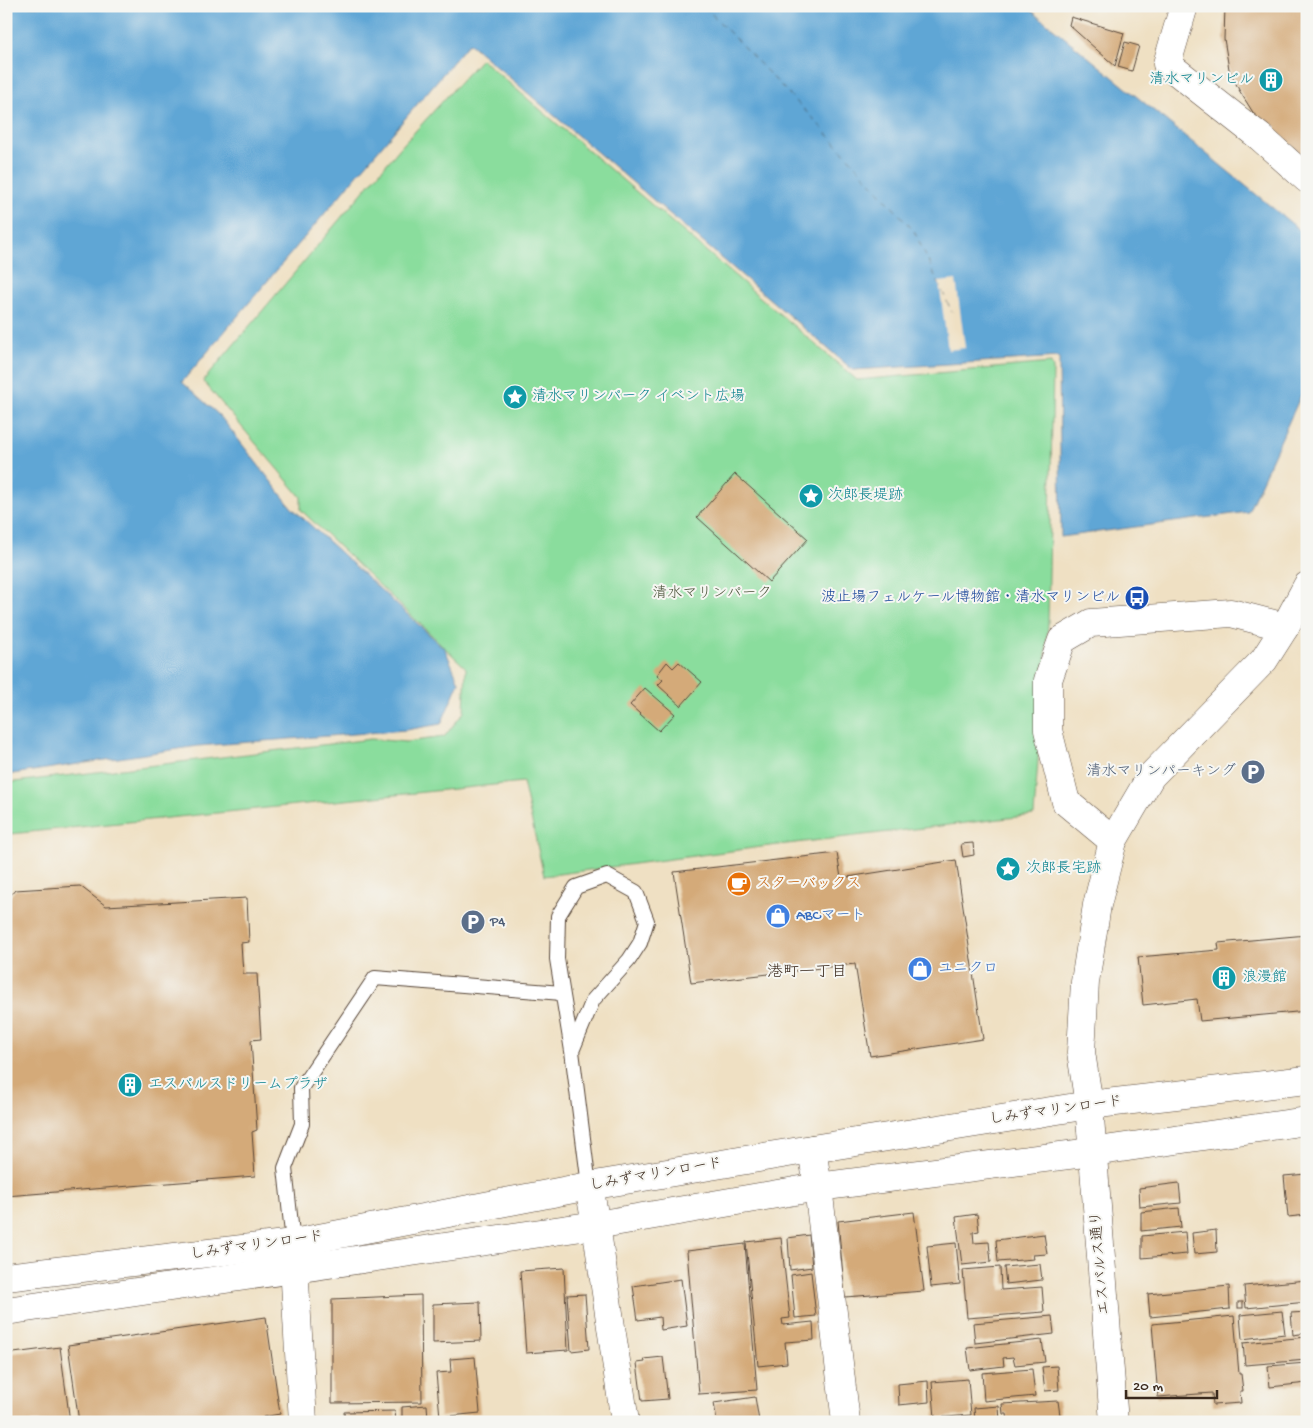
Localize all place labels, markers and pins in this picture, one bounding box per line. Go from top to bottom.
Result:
building icon: 清水マリンビル [1258,67,1284,93]
place label: 清水マリンビル [1149,70,1254,89]
place icon: 清水マリンパーク イベント広場 [502,384,528,410]
place label: 清水マリンパーク イベント広場 [532,387,745,406]
place icon: 次郎長堤跡 [798,483,824,509]
place label: 次郎長堤跡 [828,486,903,505]
bus stop icon: 波止場フェルケール博物館・清水マリンビル [1124,585,1150,611]
place label: 波止場フェルケール博物館・清水マリンビル [821,588,1120,607]
parking icon: 清水マリンパーキング [1240,759,1266,785]
place label: 清水マリンパーキング [1087,762,1236,781]
place icon: 次郎長宅跡 [995,856,1021,882]
place label: 次郎長宅跡 [1026,859,1101,878]
cafe icon: スターバックス [726,871,752,897]
place label: スターバックス [756,875,861,893]
shop icon: ABCマート [765,903,791,929]
place label: ABCマート [796,907,866,925]
parking icon: P4 [460,909,486,935]
place label: P4 [489,913,505,931]
shop icon: ユニクロ [907,956,933,982]
place label: ユニクロ [938,960,998,978]
building icon: 浪漫館 [1211,965,1237,991]
place label: 浪漫館 [1242,969,1287,987]
building icon: エスパルスドリームプラザ [117,1072,143,1098]
place label: エスパルスドリームプラザ [148,1076,328,1094]

